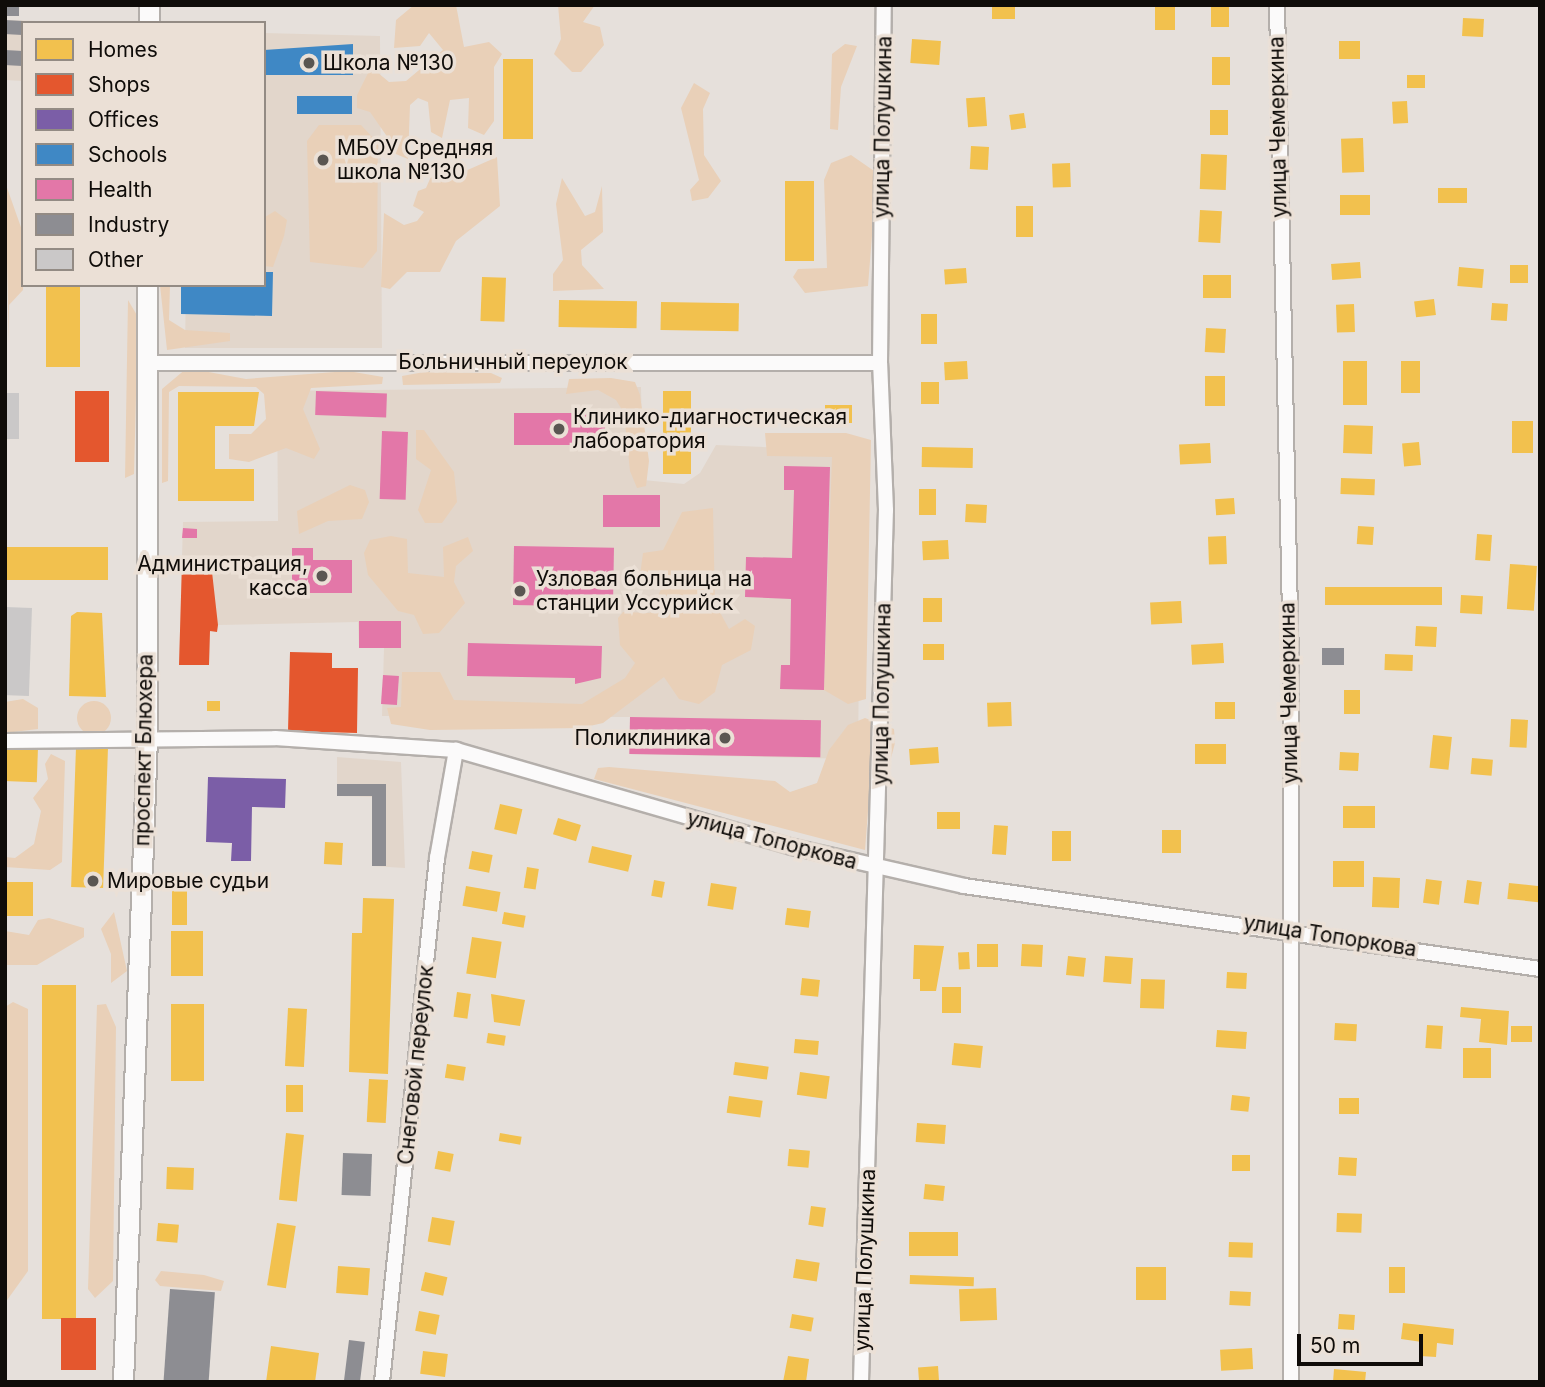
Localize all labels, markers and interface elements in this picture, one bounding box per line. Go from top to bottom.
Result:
legend [21,21,266,287]
street label: улица Полушкина [869,35,897,219]
street label: улица Чемеркина [1264,36,1292,218]
text: Homes [88,37,158,62]
place label: Школа №130 [323,50,454,76]
marker: Школа №130 [301,55,317,71]
text: Shops [88,72,150,97]
text: Offices [88,107,159,132]
place label: МБОУ Средняя школа №130 [337,135,493,185]
text: Schools [88,142,167,167]
marker: МБОУ Средняя школа №130 [315,152,331,168]
text: Health [88,177,153,202]
text: Industry [88,212,169,237]
text: Other [88,247,144,272]
street label: Больничный переулок [398,349,628,375]
place label: Клинико-диагностическая лаборатория [573,404,847,454]
marker: Клинико-диагностическая лаборатория [551,421,567,437]
place label: Администрация, касса [137,551,308,601]
place label: Узловая больница на станции Уссурийск [536,566,752,616]
marker: Администрация, касса [314,568,330,584]
marker: Узловая больница на станции Уссурийск [510,581,530,601]
street label: улица Полушкина [868,602,896,786]
street label: улица Чемеркина [1275,602,1303,784]
street label: проспект Блюхера [130,654,158,846]
place label: Поликлиника [574,725,711,751]
marker: Поликлиника [717,730,733,746]
street label: улица Топоркова [684,805,860,875]
place label: Мировые судьи [107,868,269,894]
marker: Мировые судьи [85,873,101,889]
street label: улица Топоркова [1242,910,1418,962]
street label: Снеговой переулок [393,964,439,1166]
street label: улица Полушкина [849,1168,881,1352]
scale bar [1300,1320,1426,1364]
text: 50 m [1310,1333,1360,1358]

